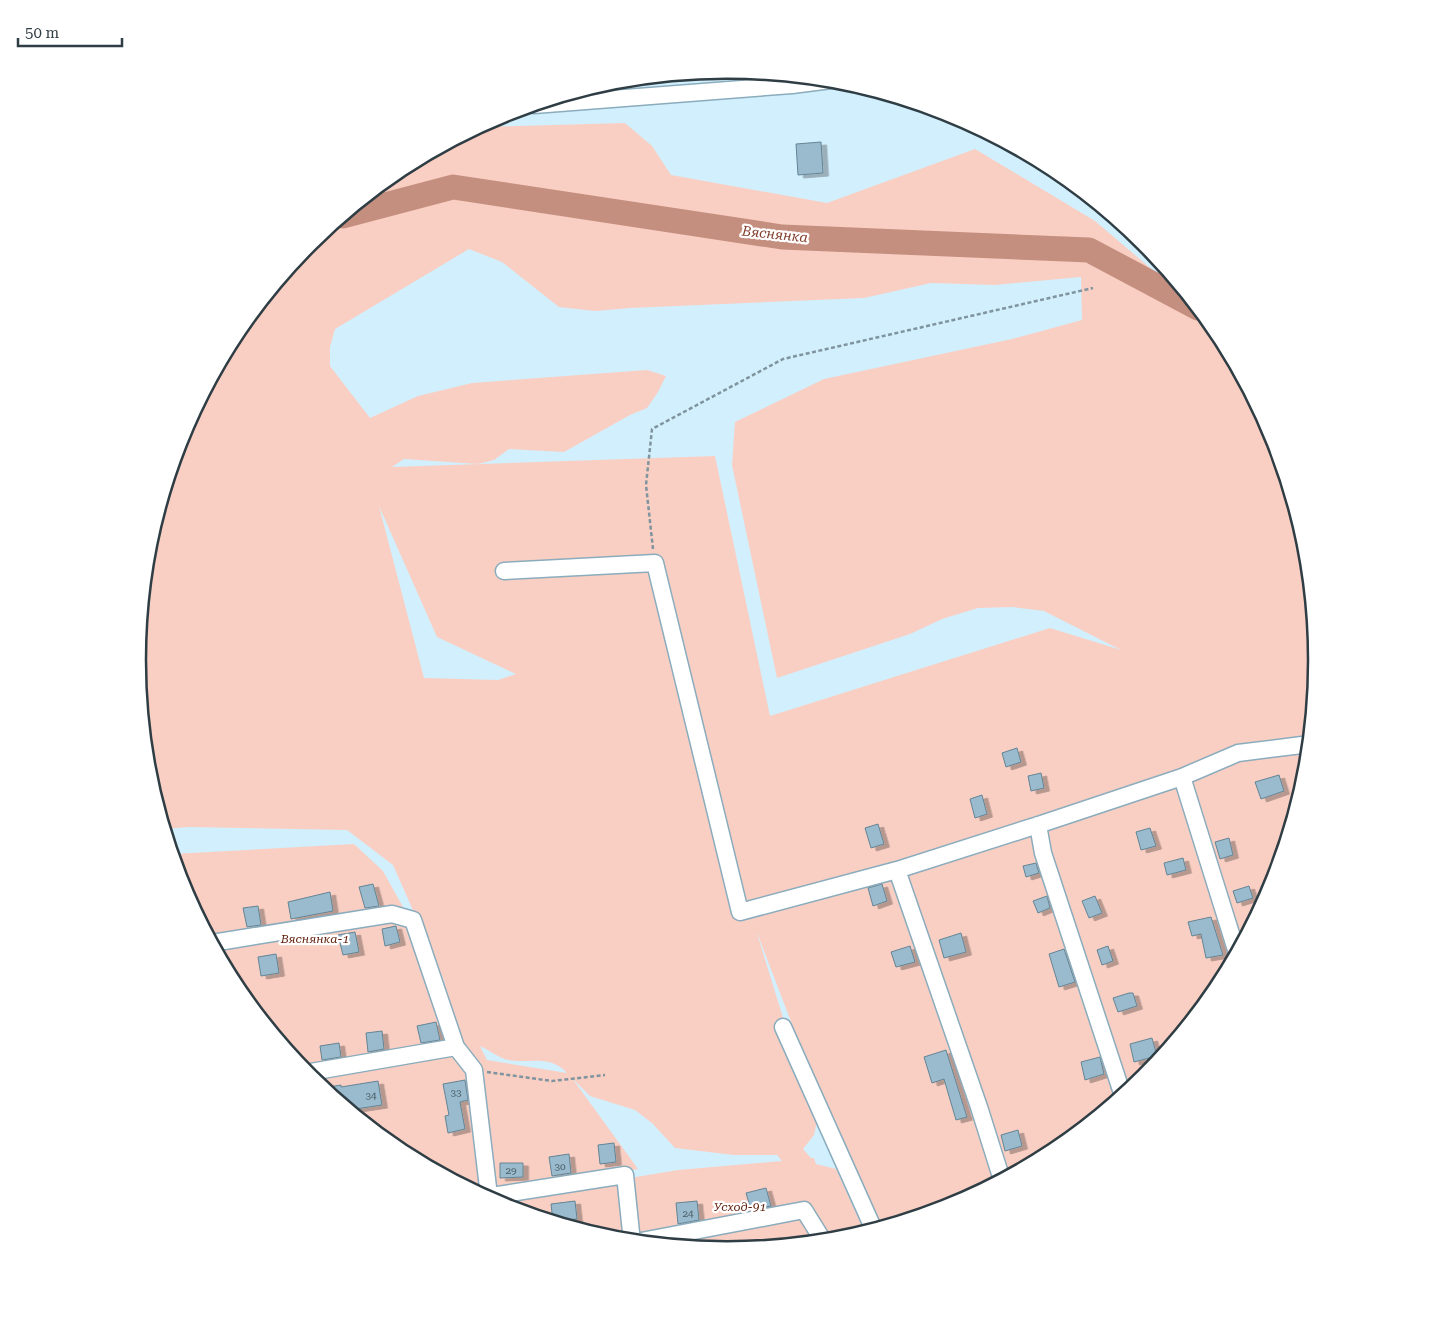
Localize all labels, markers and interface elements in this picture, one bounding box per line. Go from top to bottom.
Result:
scale bar [18,15,121,47]
text: 50 m [25,24,60,42]
water label: Вяснянка [740,222,809,245]
park label: Вяснянка-1 [280,932,349,946]
house number: 33 [450,1087,462,1098]
house number: 34 [365,1090,377,1101]
house number: 30 [554,1161,566,1172]
house number: 29 [505,1165,517,1176]
park label: Усход-91 [714,1200,766,1214]
house number: 24 [682,1208,694,1219]

